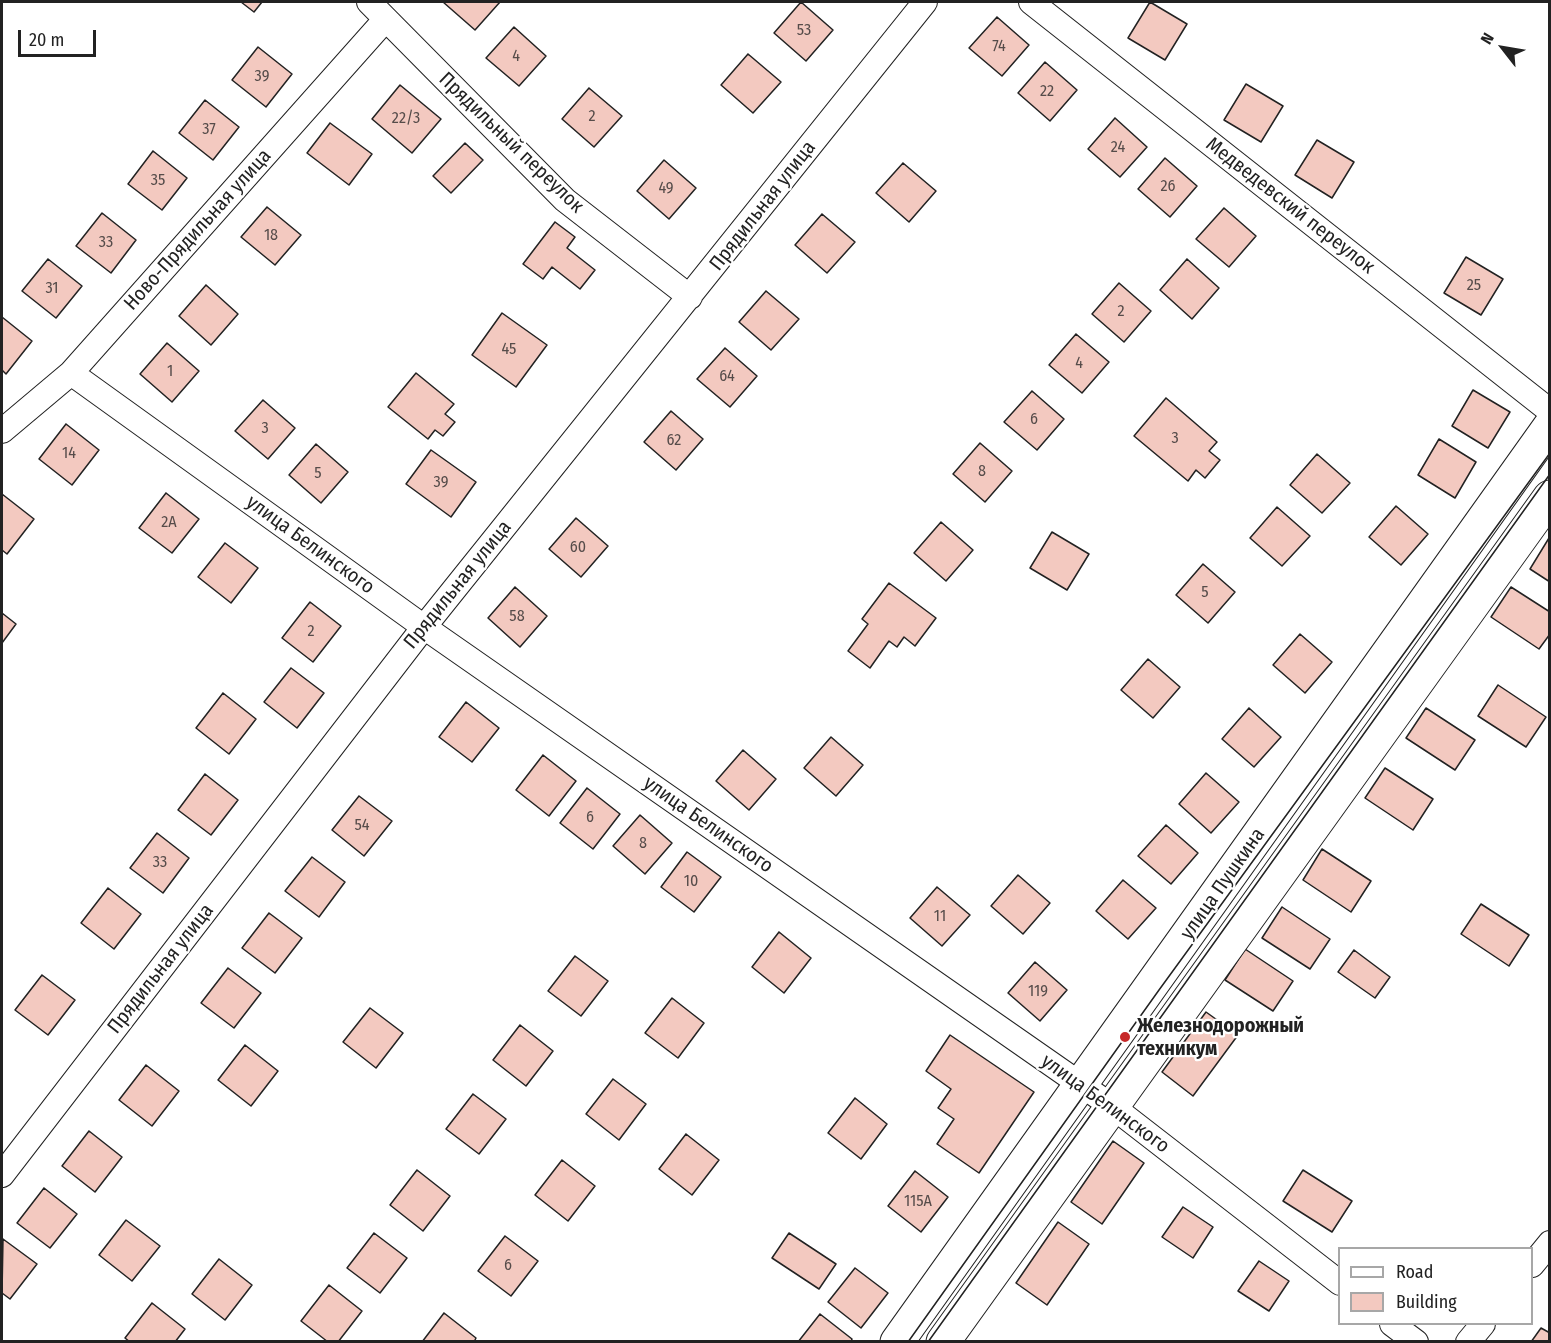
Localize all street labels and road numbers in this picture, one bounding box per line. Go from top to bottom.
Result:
street label: Прядильный переулок [434,68,588,218]
street label: Медведевский переулок [1201,133,1379,279]
street label: Прядильная улица [705,136,821,276]
street label: Ново-Прядильная улица [119,145,277,315]
street label: улица Белинского [241,490,379,600]
street label: Прядильная улица [399,516,517,654]
street label: улица Белинского [639,771,777,879]
street label: улица Пушкина [1176,824,1270,944]
street label: Прядильная улица [103,899,219,1039]
street label: улица Белинского [1036,1049,1174,1159]

